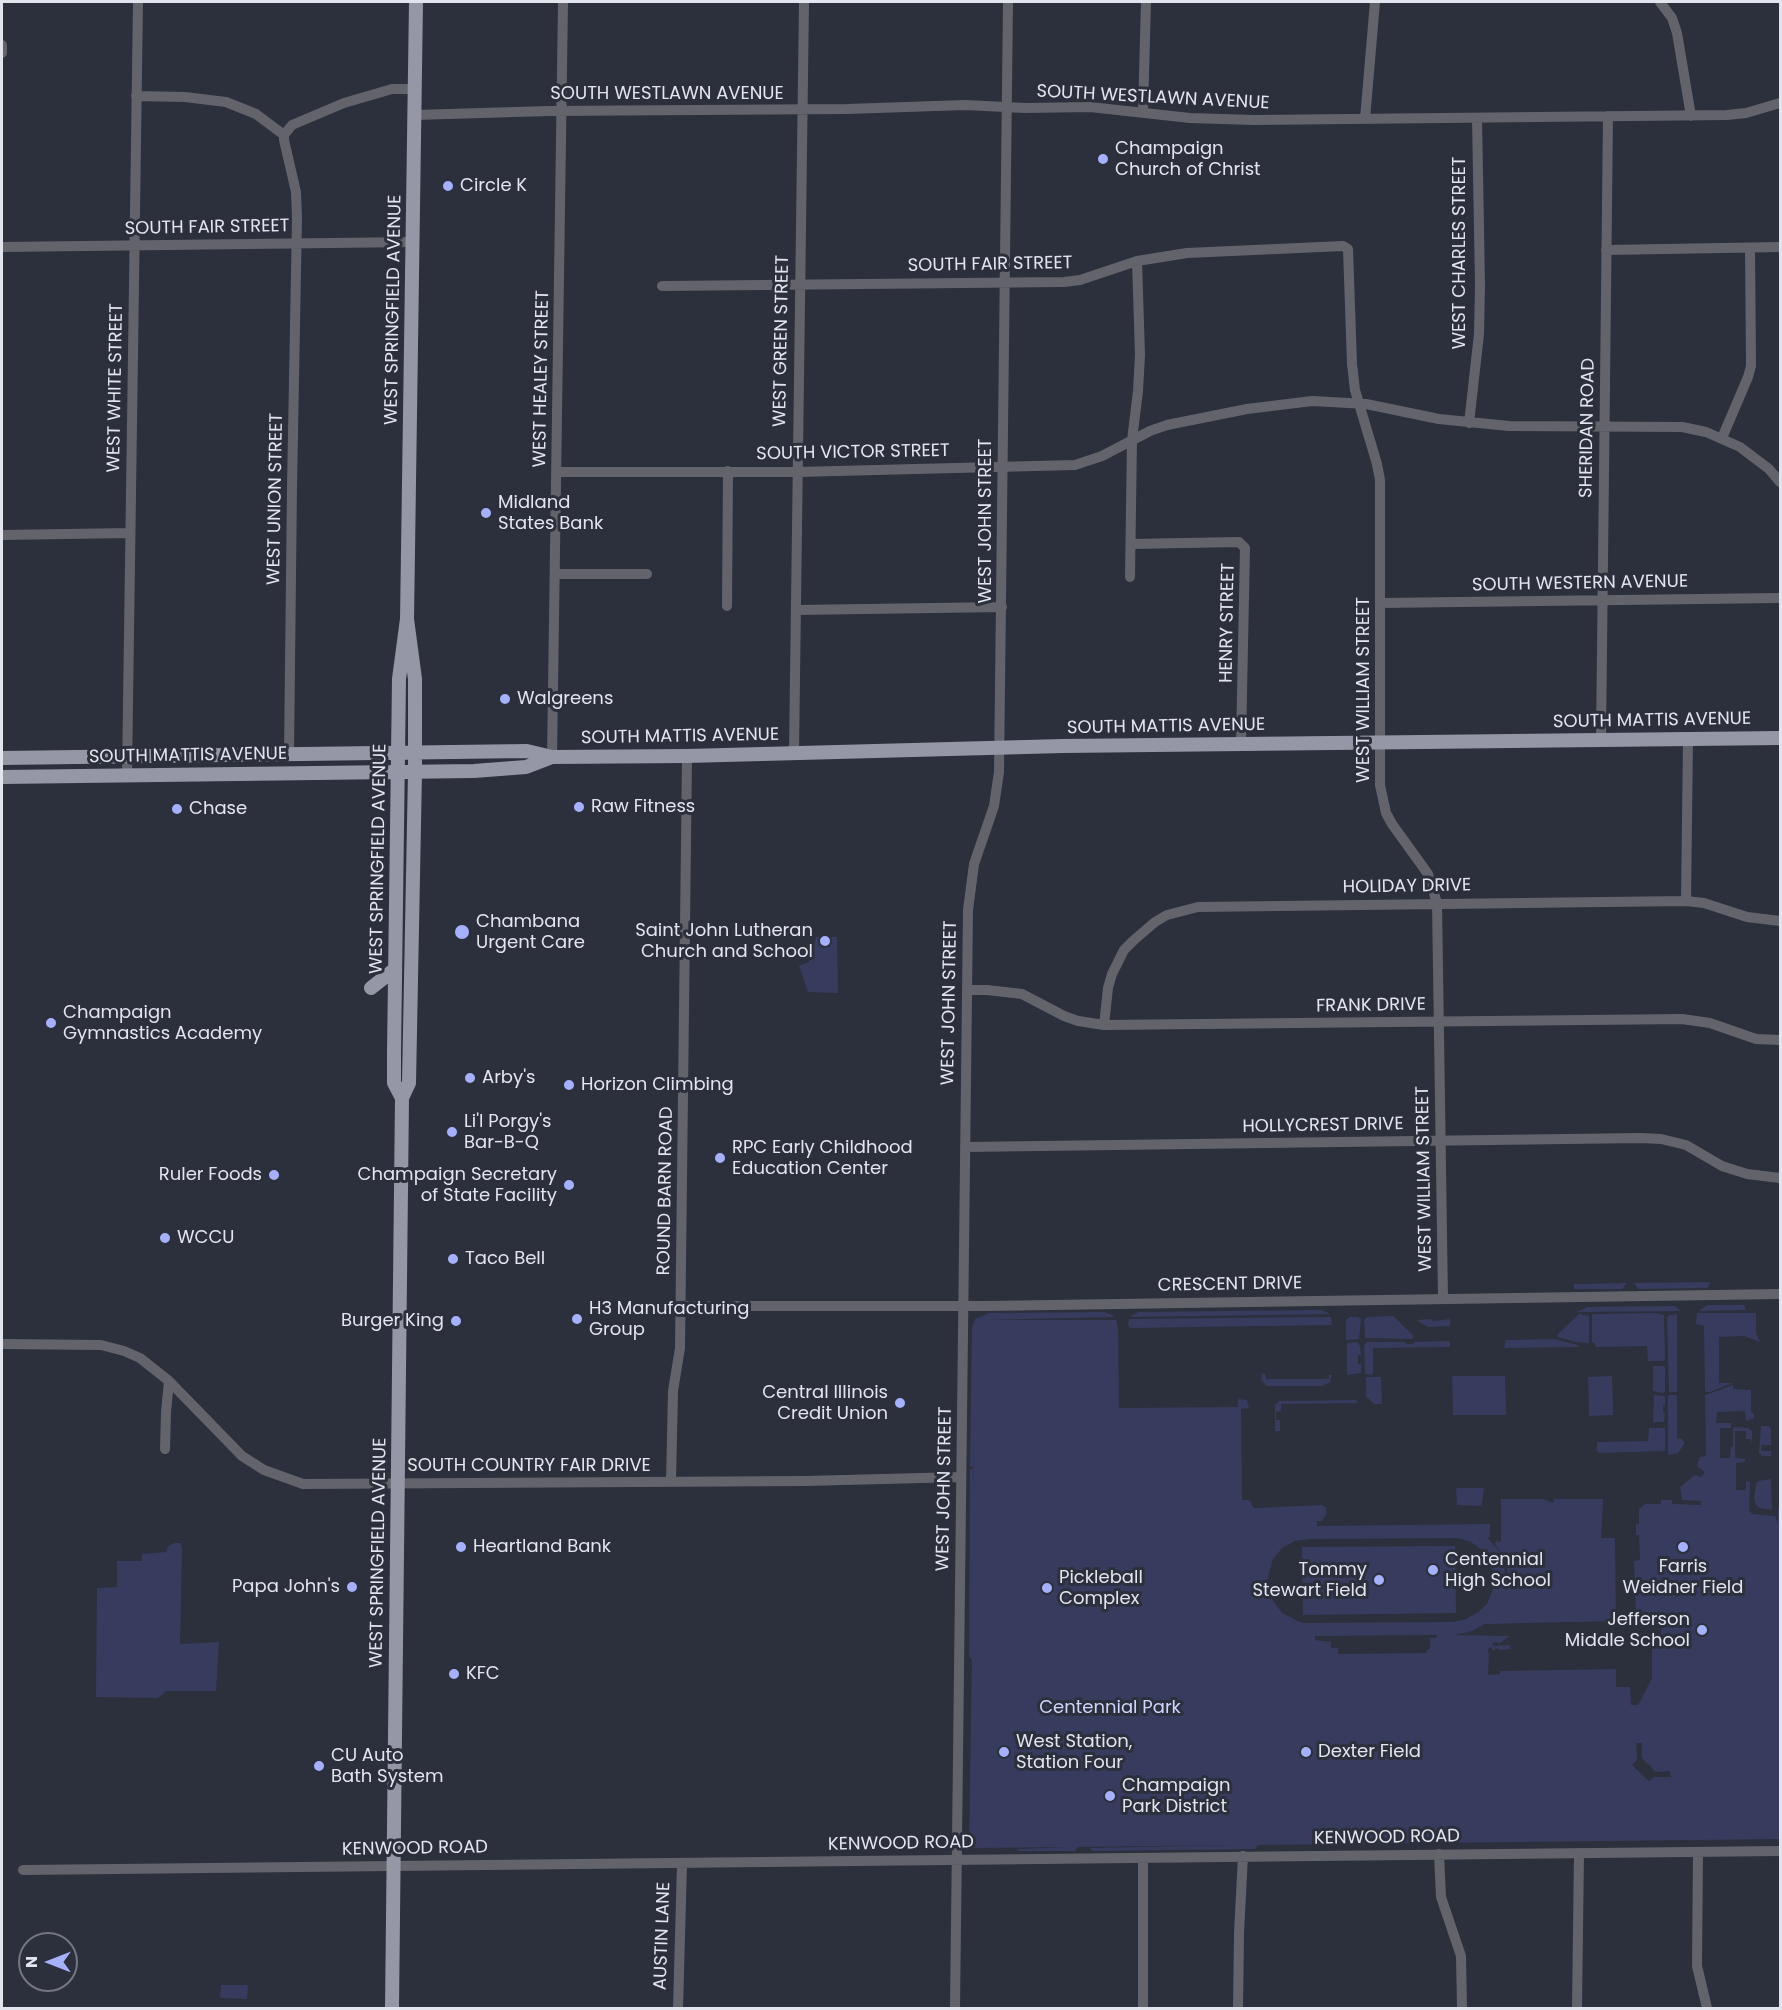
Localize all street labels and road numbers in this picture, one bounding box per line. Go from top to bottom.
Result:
street label: SOUTH WESTLAWN AVENUE [1036,81,1270,115]
street label: SOUTH WESTLAWN AVENUE [550,83,784,105]
street label: WEST CHARLES STREET [1449,156,1471,350]
street label: WEST SPRINGFIELD AVENUE [381,195,407,425]
street label: SOUTH FAIR STREET [124,216,290,240]
street label: SOUTH FAIR STREET [907,253,1073,277]
street label: WEST GREEN STREET [770,255,794,427]
street label: WEST HEALEY STREET [530,290,554,468]
street label: WEST WHITE STREET [104,303,128,473]
street label: SHERIDAN ROAD [1576,358,1600,498]
street label: WEST UNION STREET [264,413,288,585]
street label: WEST JOHN STREET [975,439,997,603]
street label: SOUTH VICTOR STREET [756,441,950,465]
street label: HENRY STREET [1216,563,1240,683]
street label: SOUTH WESTERN AVENUE [1472,571,1688,597]
street label: WEST WILLIAM STREET [1353,597,1375,783]
street label: SOUTH MATTIS AVENUE [1553,708,1751,734]
street label: SOUTH MATTIS AVENUE [1067,714,1265,740]
street label: SOUTH MATTIS AVENUE [581,724,779,750]
street label: SOUTH MATTIS AVENUE [89,743,287,769]
street label: WEST SPRINGFIELD AVENUE [366,744,392,974]
street label: HOLIDAY DRIVE [1343,875,1471,899]
street label: WEST JOHN STREET [938,920,962,1086]
street label: FRANK DRIVE [1316,994,1426,1018]
street label: WEST WILLIAM STREET [1413,1086,1437,1272]
street label: ROUND BARN ROAD [654,1106,678,1276]
street label: HOLLYCREST DRIVE [1242,1114,1404,1138]
street label: CRESCENT DRIVE [1158,1273,1302,1297]
street label: WEST JOHN STREET [933,1406,957,1572]
street label: WEST SPRINGFIELD AVENUE [366,1438,392,1668]
street label: SOUTH COUNTRY FAIR DRIVE [407,1455,651,1477]
street label: KENWOOD ROAD [1314,1826,1460,1850]
street label: KENWOOD ROAD [828,1832,974,1856]
street label: KENWOOD ROAD [342,1837,488,1861]
street label: AUSTIN LANE [650,1882,676,1990]

